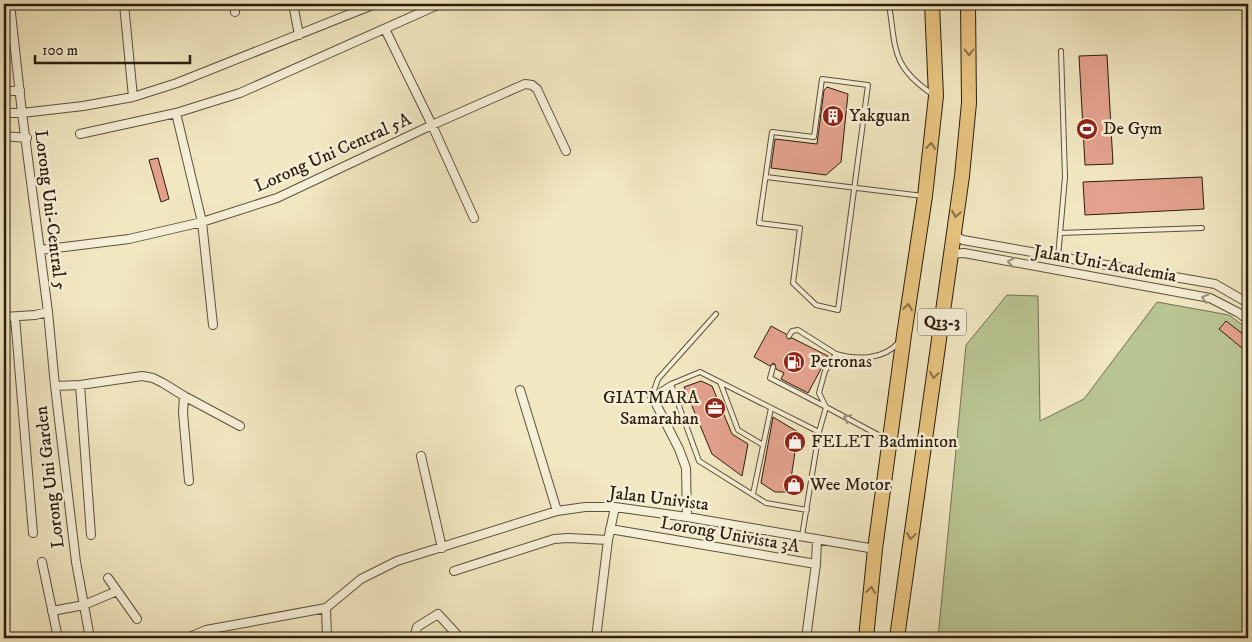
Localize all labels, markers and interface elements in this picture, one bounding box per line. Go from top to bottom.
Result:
scale bar [35,32,190,64]
text: 100 m [42,41,78,60]
one-way arrow [964,49,974,57]
building icon: Yakguan [821,104,845,128]
place label: Yakguan [849,105,911,127]
street label: Lorong Uni Central 5A [251,108,415,197]
sports icon: De Gym [1075,117,1099,141]
place label: De Gym [1103,118,1162,140]
street label: Lorong Uni-Central 5 [29,129,71,291]
one-way arrow [925,142,936,150]
one-way arrow [952,210,962,219]
street label: Jalan Uni-Academia [1030,240,1179,287]
one-way arrow [1007,257,1015,267]
one-way arrow [1201,293,1210,304]
one-way arrow [903,303,913,312]
road number: Q13-3 [918,308,966,336]
fuel station icon: Petronas [782,350,806,374]
place label: Petronas [810,351,872,373]
one-way arrow [929,372,940,380]
place label: GIATMARA Samarahan [603,387,700,430]
office icon: GIATMARA Samarahan [703,396,727,420]
street label: Lorong Uni Garden [30,404,70,549]
one-way arrow [843,415,852,425]
shop icon: FELET Badminton [783,430,807,454]
place label: FELET Badminton [811,431,958,453]
shop icon: Wee Motor [782,473,806,497]
place label: Wee Motor [809,474,891,496]
street label: Jalan Univista [606,482,710,516]
street label: Lorong Univista 3A [659,512,802,558]
one-way arrow [906,532,917,540]
one-way arrow [865,585,876,593]

